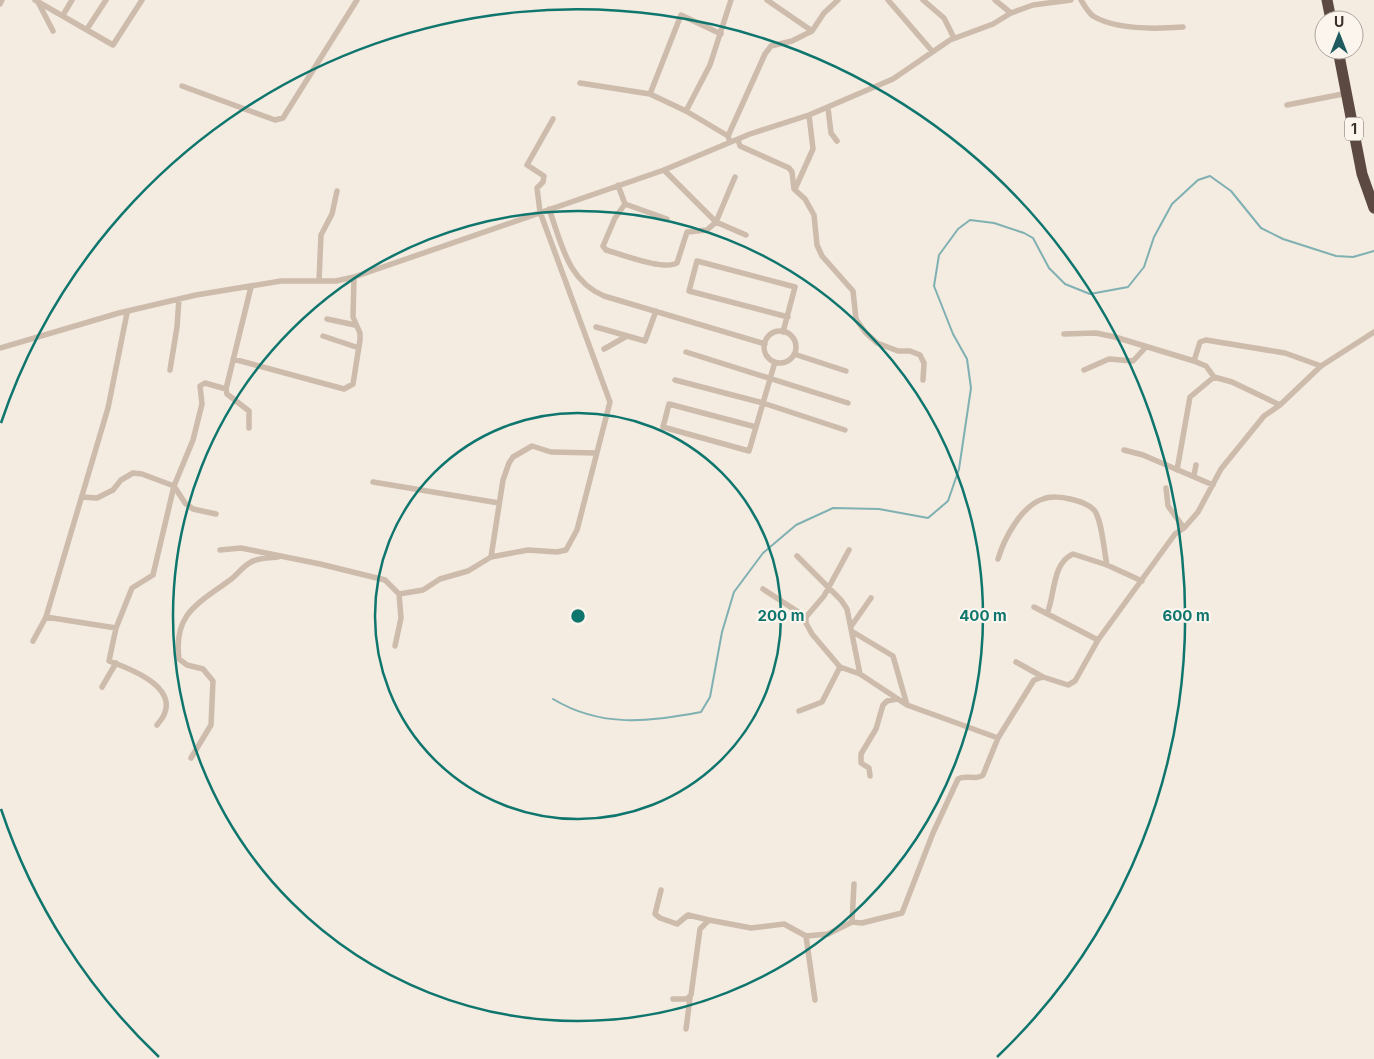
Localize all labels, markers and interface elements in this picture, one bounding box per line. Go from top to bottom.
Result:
north arrow [1314,10,1364,60]
text: U [1334,13,1344,30]
road number: 1 [1345,118,1363,140]
text: 200 m [758,606,804,625]
text: 400 m [959,606,1007,625]
text: 600 m [1162,606,1210,625]
centre of rings [569,607,587,625]

